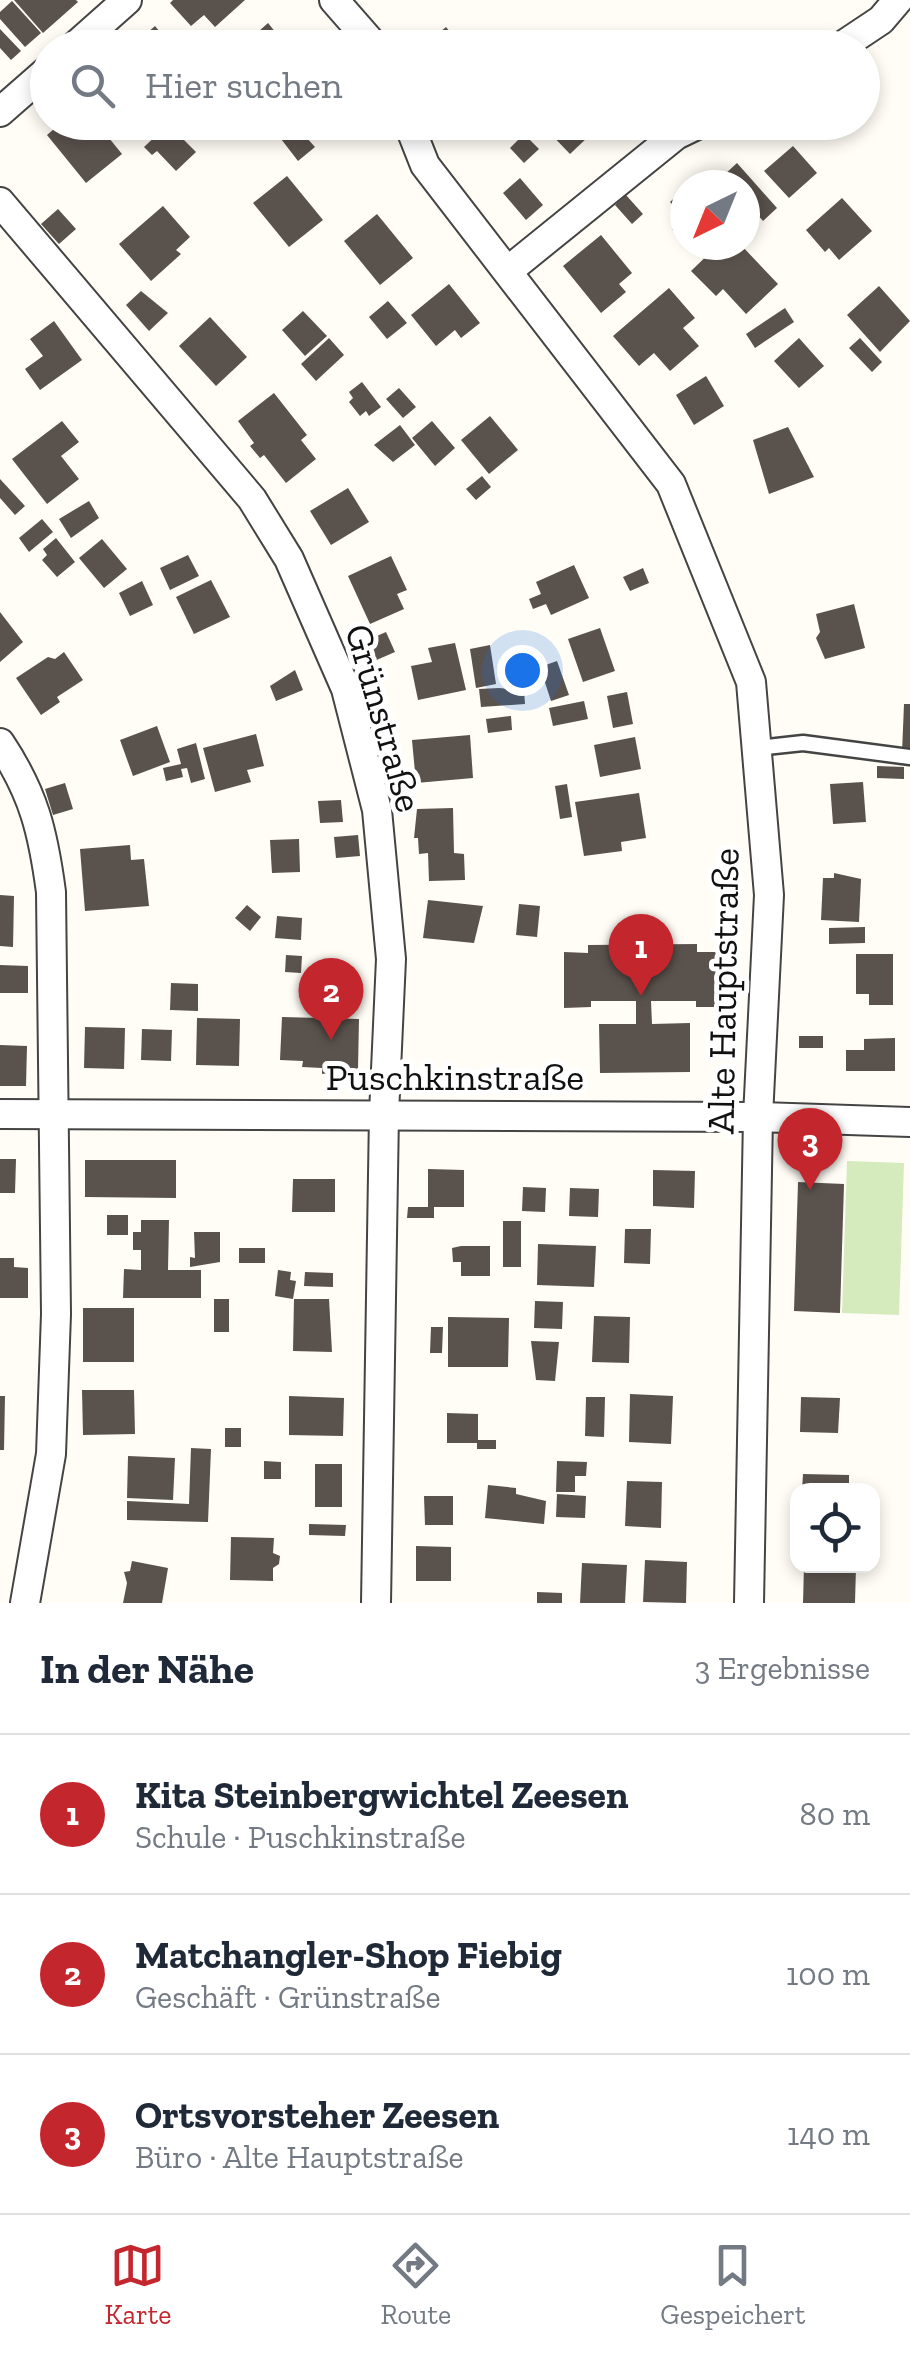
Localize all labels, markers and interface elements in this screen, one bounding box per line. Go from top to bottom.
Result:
search box [30,30,880,140]
icon: search [65,58,120,113]
text: Hier suchen [145,62,343,108]
north arrow [670,170,760,260]
street label: Grünstraße [335,619,433,817]
your location [497,645,548,696]
street label: Alte Hauptstraße [698,848,748,1134]
pin: 1 [608,914,674,996]
pin: 2 [298,958,364,1040]
street label: Puschkinstraße [326,1054,584,1100]
pin: 3 [778,1108,842,1190]
map controls [790,1483,880,1573]
button: locate [790,1483,880,1573]
text: In der Nähe [40,1643,254,1694]
text: 3 Ergebnisse [695,1649,870,1687]
text: Kita Steinbergwichtel Zeesen [135,1772,628,1818]
text: 1 [66,1795,79,1833]
text: 80 m [799,1795,870,1833]
text: Schule · Puschkinstraße [135,1818,465,1856]
text: Matchangler-Shop Fiebig [135,1932,562,1978]
text: 2 [64,1955,81,1993]
text: 100 m [786,1955,870,1993]
text: Geschäft · Grünstraße [135,1978,441,2016]
text: Ortsvorsteher Zeesen [135,2092,499,2138]
text: 3 [64,2115,81,2153]
text: 140 m [787,2115,870,2153]
text: Büro · Alte Hauptstraße [135,2138,464,2176]
tab: Karte [105,2238,171,2331]
tab: Route [381,2238,451,2331]
tab: Gespeichert [660,2238,805,2331]

